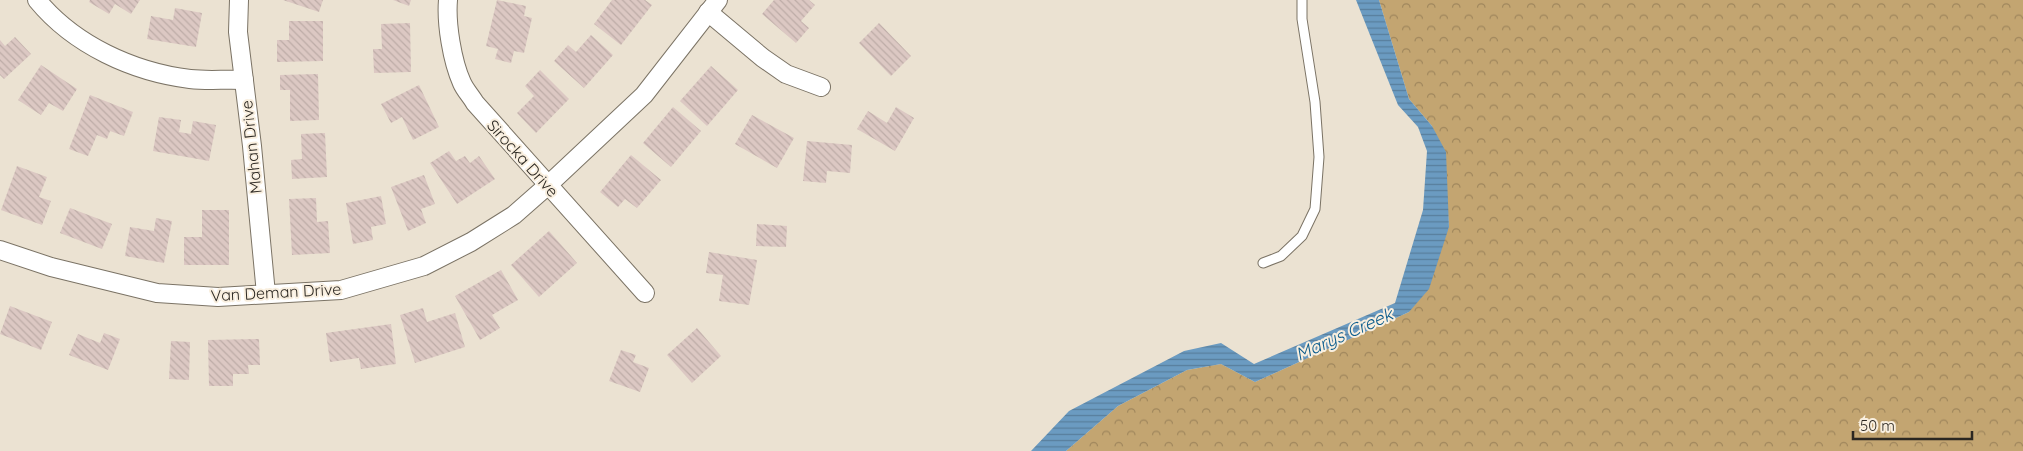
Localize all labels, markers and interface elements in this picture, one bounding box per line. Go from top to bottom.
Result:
street label: Mahan Drive [236,99,266,195]
street label: Sirocka Drive [483,115,563,201]
street label: Van Deman Drive [210,279,342,305]
water label: Marys Creek [1292,302,1398,366]
scale bar [1853,408,1972,440]
text: 50 m [1860,416,1895,435]

